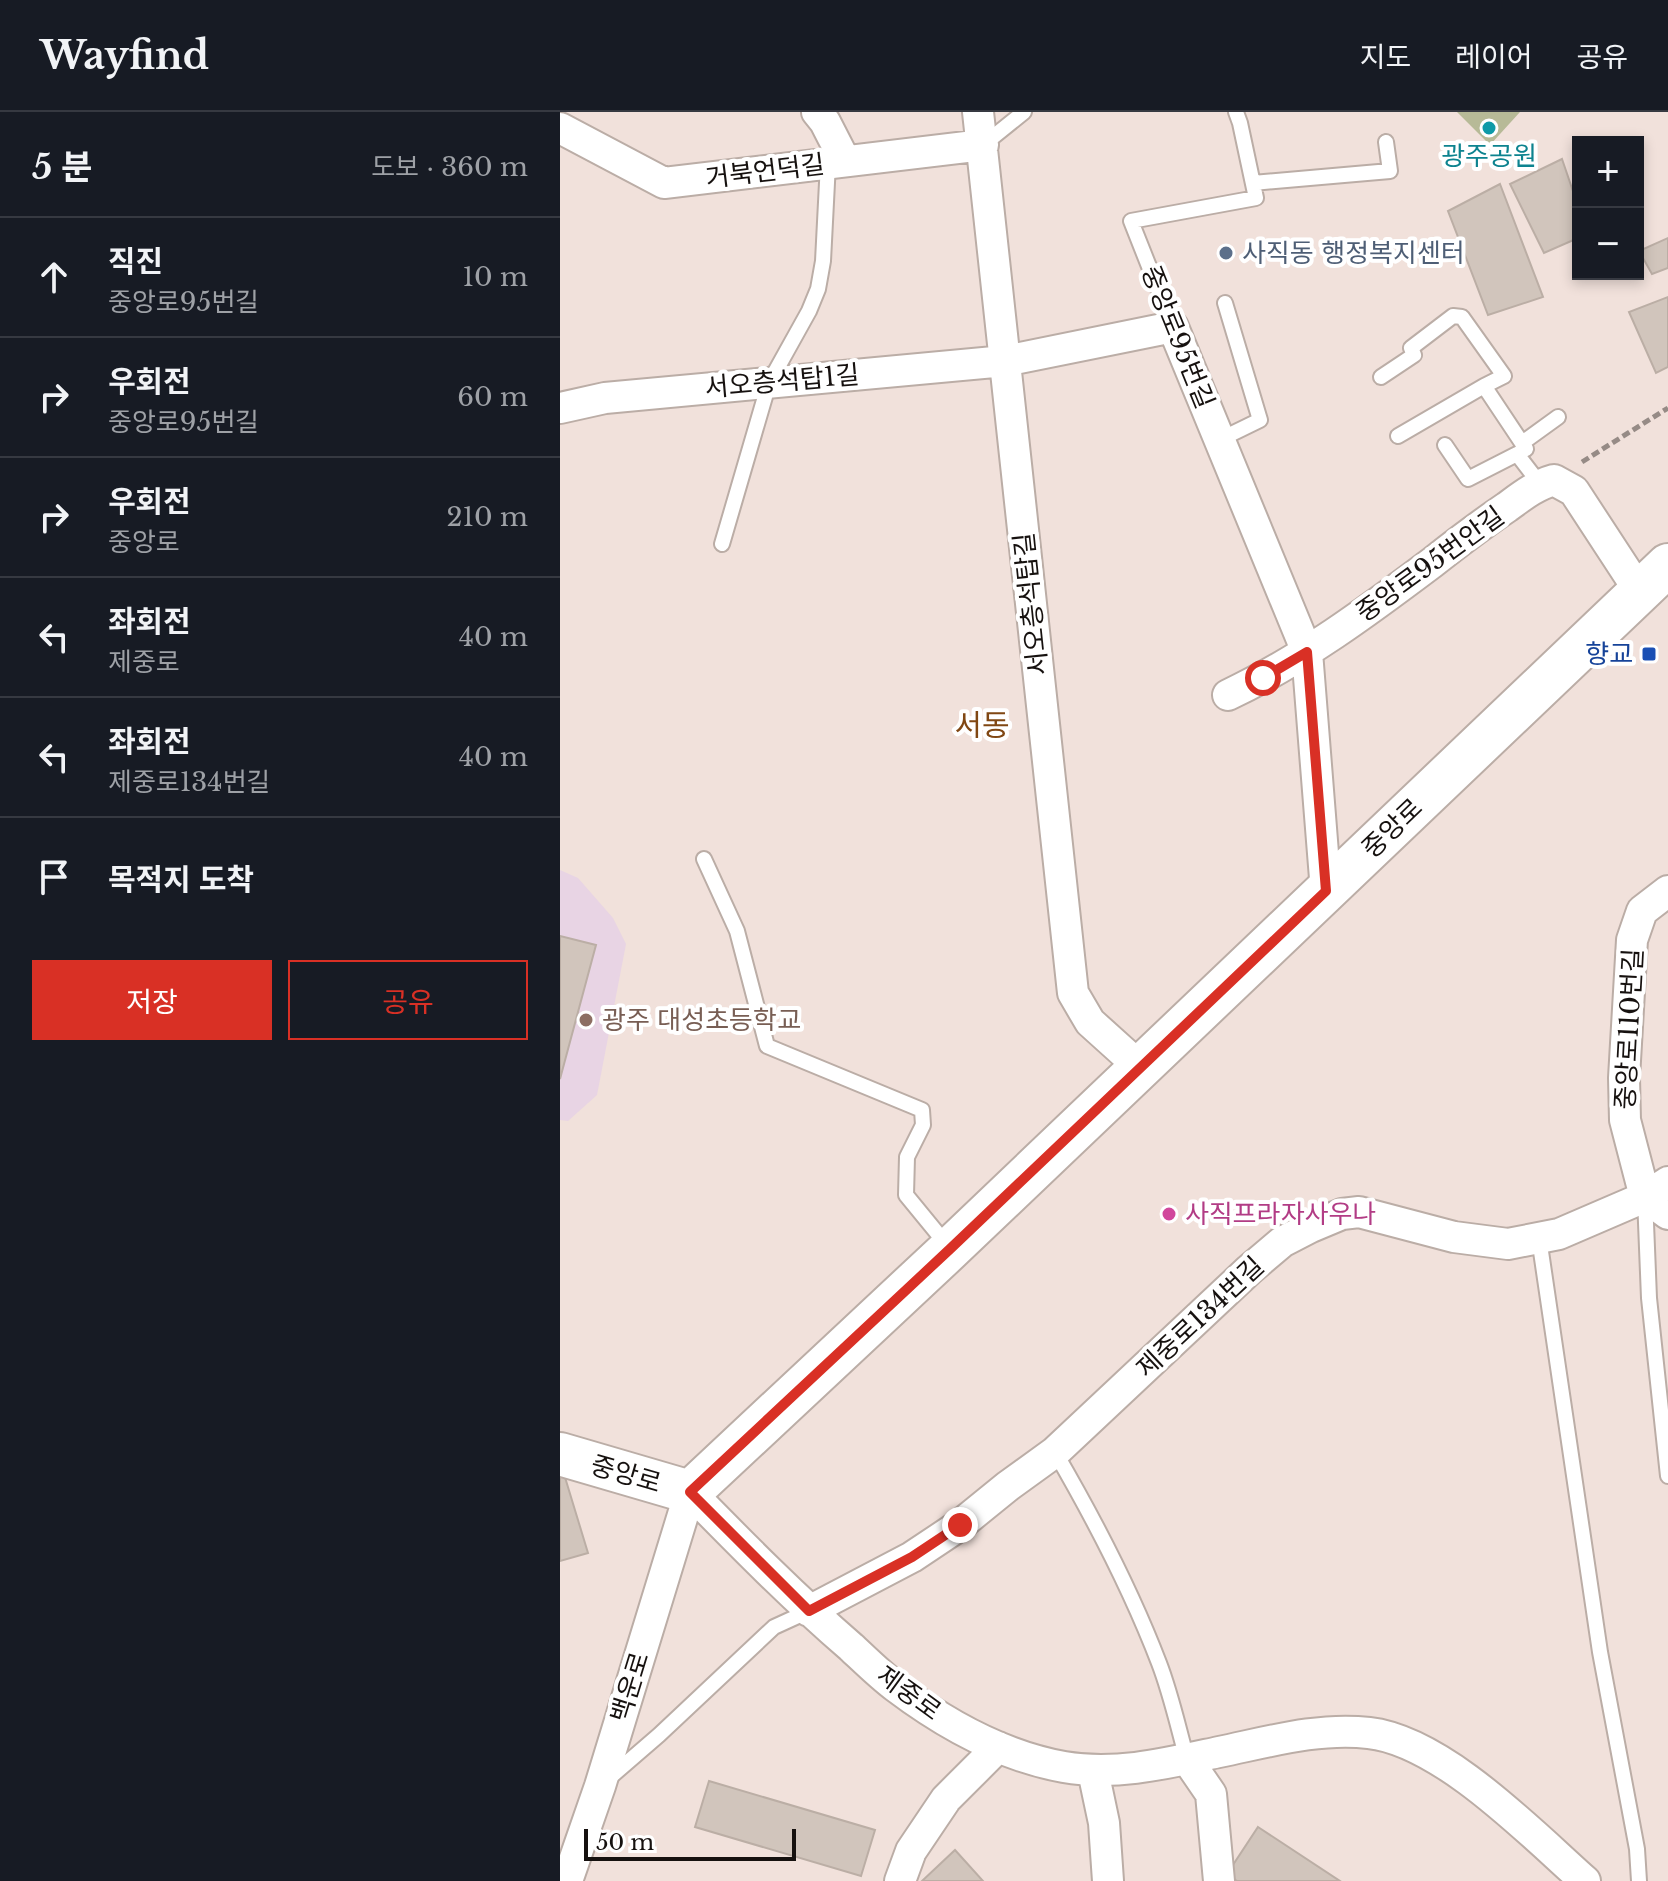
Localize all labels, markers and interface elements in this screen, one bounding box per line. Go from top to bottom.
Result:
text: Wayfind [40,32,209,79]
text: 지도 [1360,40,1411,75]
text: 레이어 [1455,40,1532,75]
text: 공유 [1576,40,1628,75]
marker: 광주공원 [1480,119,1498,137]
map controls [1572,136,1644,280]
button: + [1572,136,1644,208]
place label: 광주공원 [1441,140,1537,172]
text: 5 분 [32,146,93,188]
street label: 거북언덕길 [704,148,826,194]
text: 도보 · 360 m [371,151,528,183]
button: − [1572,208,1644,280]
place label: 사직동 행정복지센터 [1242,237,1465,269]
text: 직진 [108,243,163,280]
marker: 사직동 행정복지센터 [1217,244,1235,262]
icon: ahead [32,255,76,299]
text: 10 m [462,261,528,293]
street label: 중앙로95번길 [1135,261,1221,413]
text: 중앙로95번길 [108,286,259,318]
street label: 서오층석탑1길 [703,358,861,404]
text: 우회전 [108,363,191,400]
icon: right [32,375,76,419]
text: 60 m [457,381,528,413]
text: 중앙로95번길 [108,406,259,438]
text: 우회전 [108,483,191,520]
icon: right [32,495,76,539]
street label: 중앙로95번안길 [1350,500,1510,628]
text: 210 m [446,501,528,533]
text: 중앙로 [108,526,180,558]
street label: 서오층석탑길 [1008,531,1054,677]
text: 좌회전 [108,603,191,640]
icon: left [32,615,76,659]
text: 40 m [459,621,528,653]
place label: 향교 [1585,638,1633,670]
marker: 향교 [1640,645,1658,663]
text: 제중로 [108,646,180,678]
route start [1245,660,1281,696]
district label: 서동 [954,707,1010,744]
text: 좌회전 [108,723,191,760]
icon: left [32,735,76,779]
text: 40 m [459,741,528,773]
text: 제중로134번길 [108,766,270,798]
street label: 중앙로 [1355,792,1429,864]
icon: arrive [32,855,76,899]
text: 목적지 도착 [108,861,254,898]
street label: 중앙로110번길 [1609,948,1649,1110]
button: 저장 [32,960,272,1040]
button: 공유 [288,960,528,1040]
place label: 광주 대성초등학교 [602,1004,801,1036]
marker: 광주 대성초등학교 [577,1011,595,1029]
place label: 사직프라자사우나 [1185,1198,1376,1230]
marker: 사직프라자사우나 [1160,1205,1178,1223]
street label: 제중로134번길 [1130,1250,1270,1384]
street label: 중앙로 [587,1449,665,1499]
route end [942,1507,978,1543]
street label: 백운로 [604,1648,656,1726]
street label: 제중로 [871,1659,947,1727]
scale bar [584,1825,796,1861]
text: 50 m [596,1829,654,1856]

